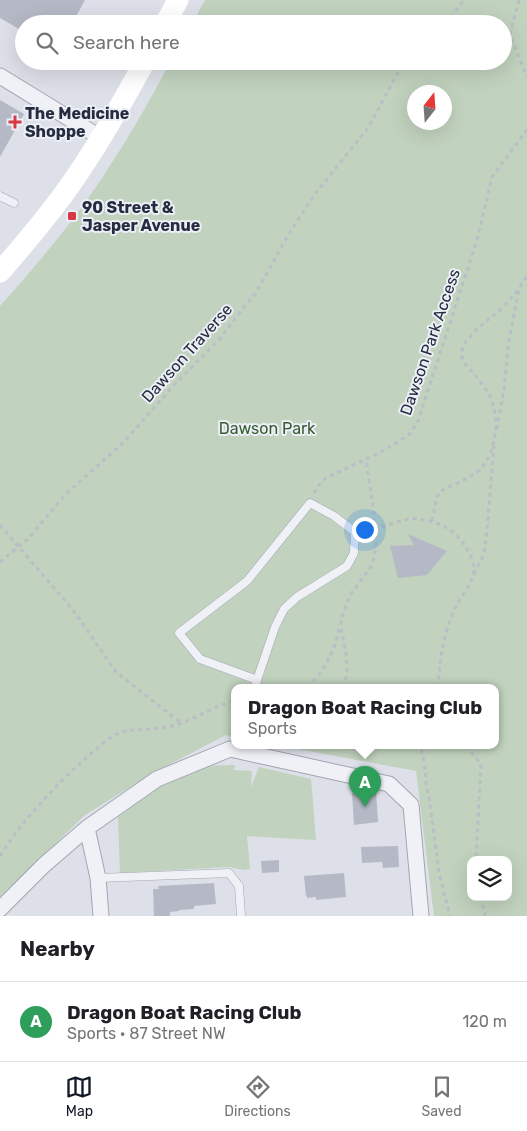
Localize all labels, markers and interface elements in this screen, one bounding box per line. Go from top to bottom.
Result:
search box [15,15,512,70]
icon: search [33,29,61,57]
text: Search here [73,31,180,54]
north arrow [407,85,452,130]
place label: The Medicine Shoppe [25,104,129,141]
marker: The Medicine Shoppe [9,116,21,128]
place label: 90 Street & Jasper Avenue [82,198,200,235]
marker: 90 Street & Jasper Avenue [66,210,78,222]
street label: Dawson Park Access [396,266,464,418]
street label: Dawson Traverse [138,300,236,406]
park label: Dawson Park [219,419,316,438]
your location [352,517,378,543]
popup [231,684,499,749]
text: Dragon Boat Racing Club [248,696,482,719]
text: Sports [248,719,297,738]
pin: A [349,766,381,807]
map controls [467,856,512,901]
button: layers [467,856,512,901]
text: Nearby [20,936,95,961]
text: Dragon Boat Racing Club [67,1001,301,1024]
text: A [30,1012,42,1031]
text: 120 m [462,1012,507,1031]
text: Sports · 87 Street NW [67,1024,226,1043]
tab: Map [65,1073,93,1120]
tab: Directions [224,1073,291,1120]
tab: Saved [422,1073,462,1120]

